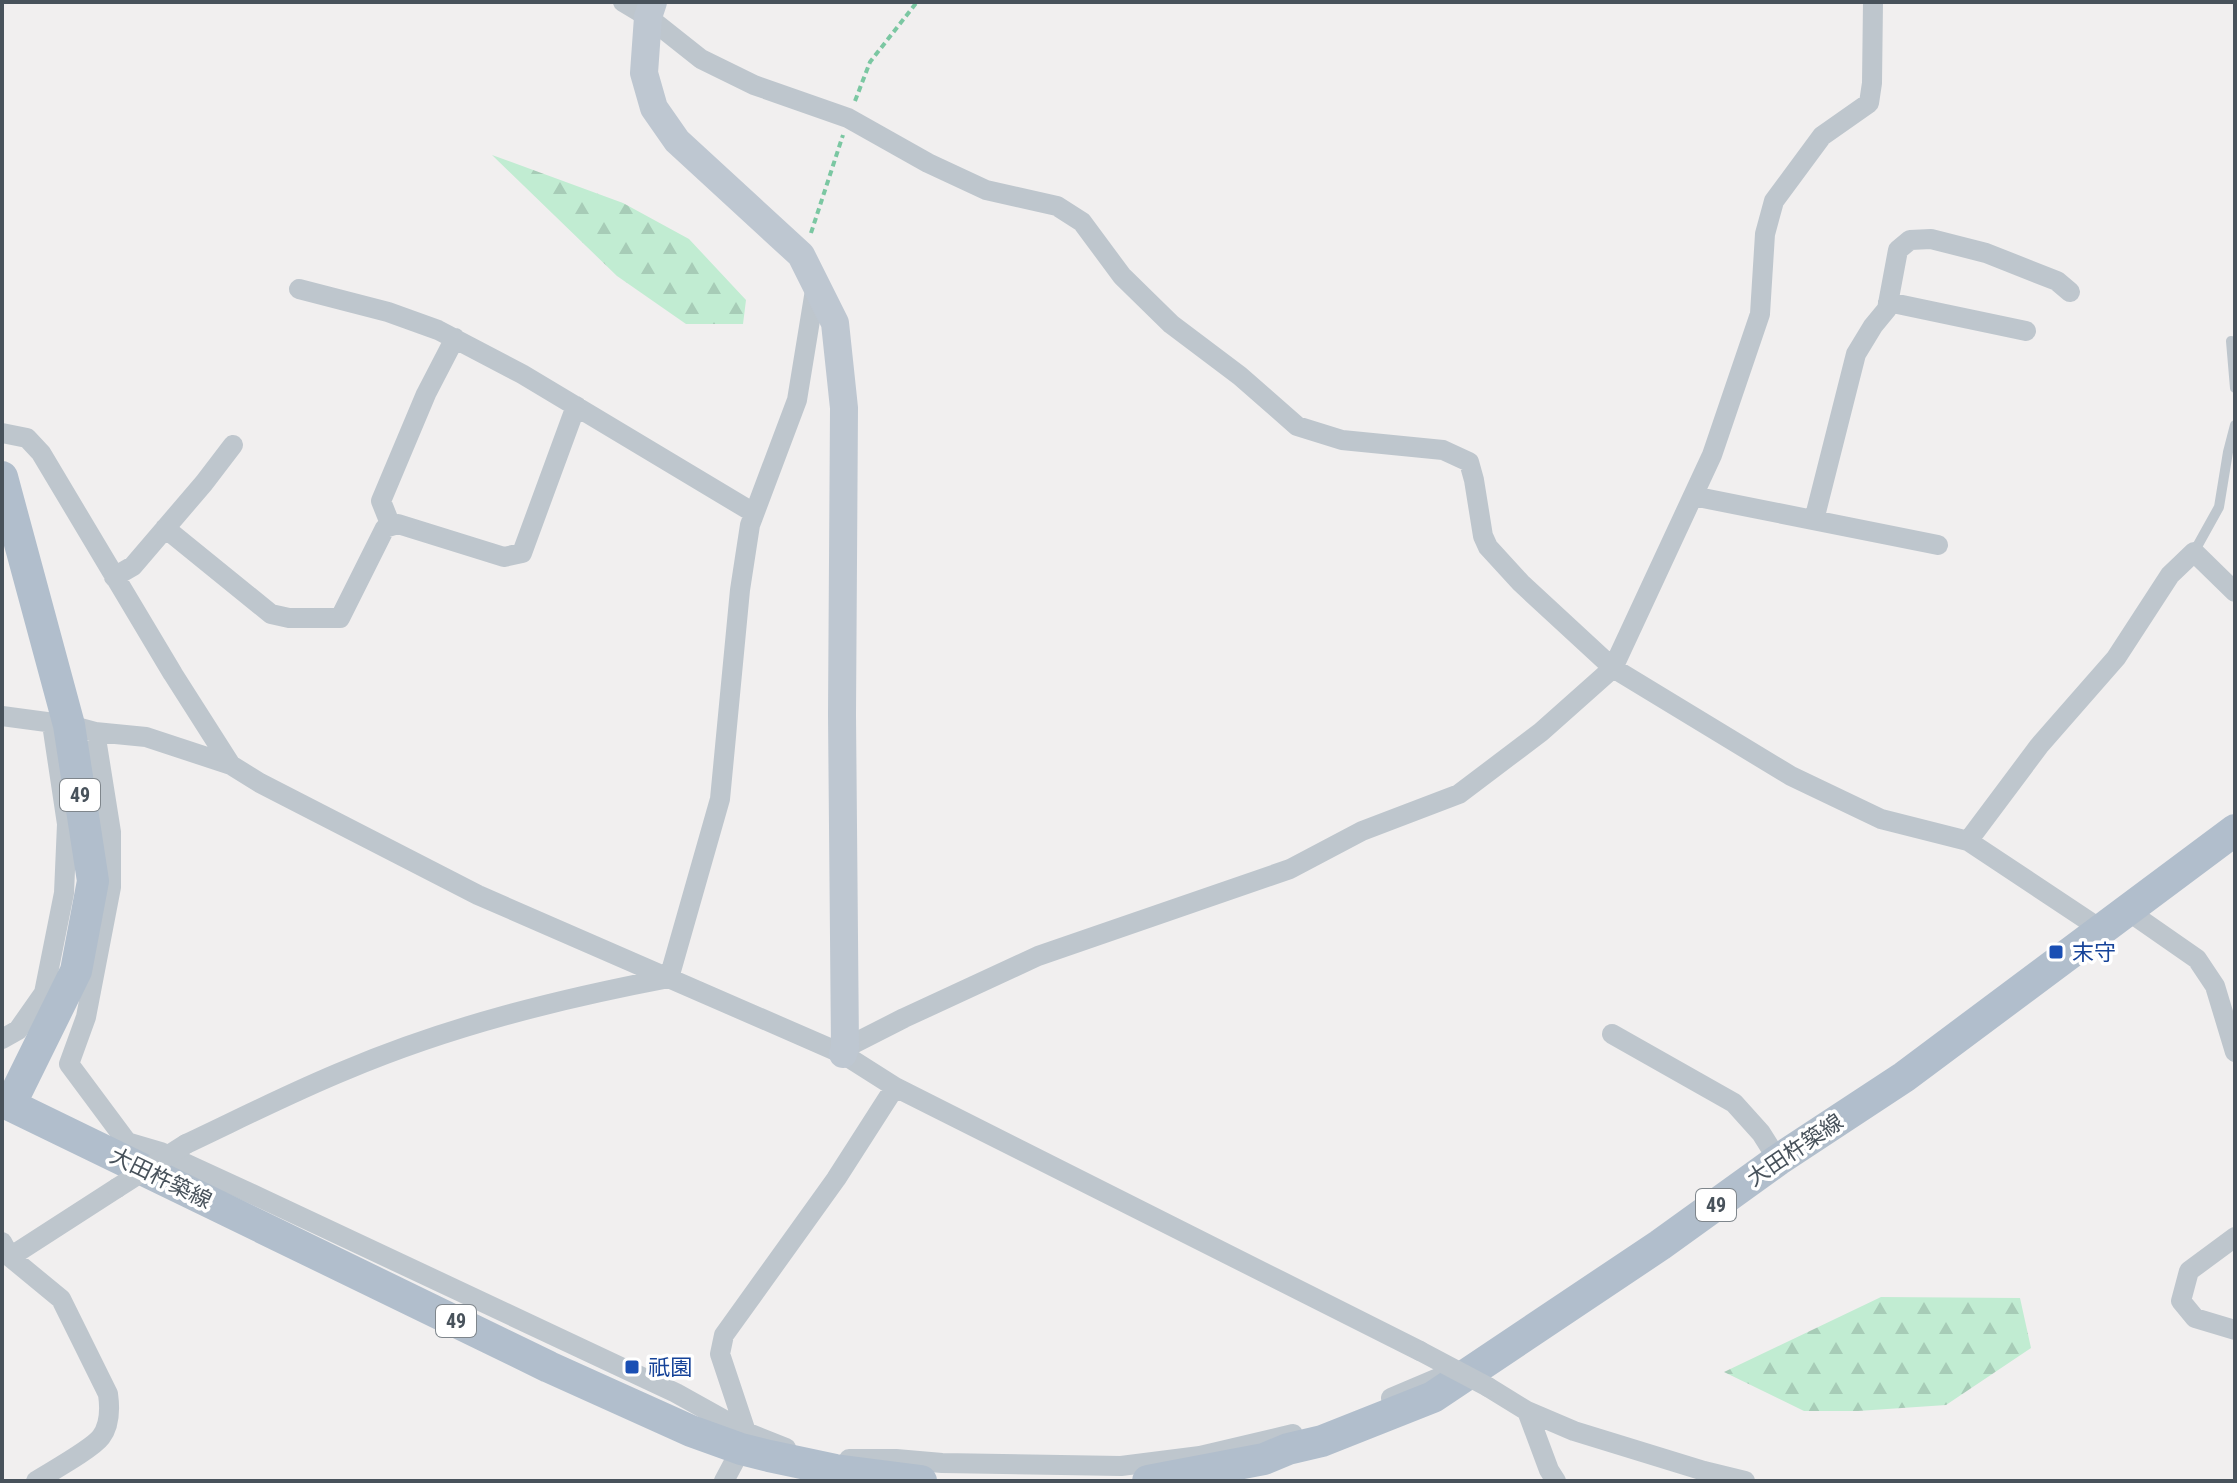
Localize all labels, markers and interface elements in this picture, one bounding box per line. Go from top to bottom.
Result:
road number: 49 [60,779,100,811]
place label: 末守 [2072,940,2116,965]
marker: 末守 [2047,943,2065,961]
street label: 大田杵築線 [1742,1109,1848,1191]
street label: 大田杵築線 [106,1143,216,1213]
road number: 49 [1696,1189,1736,1221]
road number: 49 [436,1305,476,1337]
place label: 祇園 [648,1355,692,1380]
marker: 祇園 [623,1358,641,1376]

